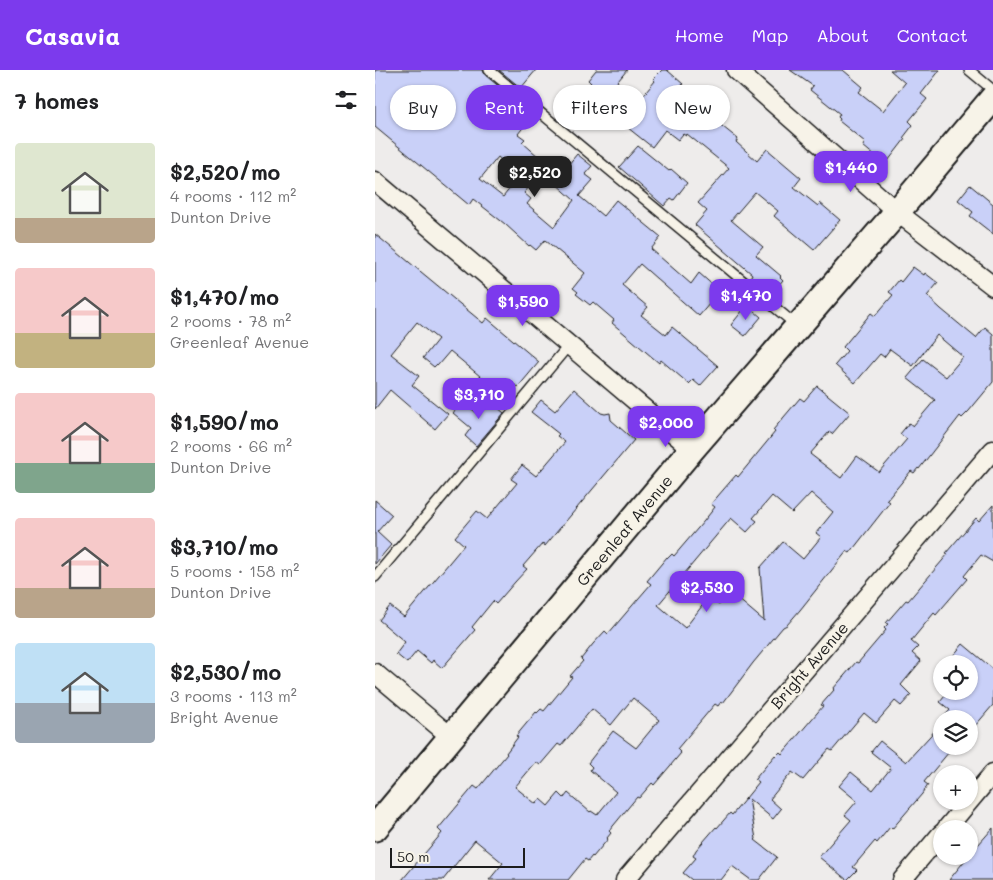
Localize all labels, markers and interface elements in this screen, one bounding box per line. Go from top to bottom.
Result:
text: Casavia [25,20,120,51]
text: Home [675,23,724,47]
text: Map [752,23,788,47]
text: About [816,23,869,47]
text: Contact [897,23,968,47]
chip: Buy [390,85,456,130]
chip: Rent [466,85,543,130]
chip: Filters [553,85,646,130]
chip: New [656,85,730,130]
icon: filters [332,86,360,114]
text: 7 homes [15,87,99,114]
pin: $1,440 [810,150,892,193]
pin: $2,520 [494,156,576,198]
text: $1,440 [825,156,877,177]
text: $2,520/mo [170,158,280,185]
text: $2,520 [509,161,561,182]
icon: home [55,163,115,223]
text: 4 rooms · 112 m² [170,185,296,206]
text: Dunton Drive [170,206,271,227]
pin: $1,470 [705,278,787,321]
text: $1,470/mo [170,283,279,310]
pin: $1,590 [482,284,564,327]
text: $1,470 [720,284,772,305]
icon: home [55,288,115,348]
text: $1,590 [497,290,549,311]
text: 2 rooms · 78 m² [170,310,291,331]
text: Greenleaf Avenue [170,331,309,352]
pin: $3,710 [438,378,520,420]
text: $3,710 [454,383,504,404]
pin: $2,000 [625,406,707,448]
text: $1,590/mo [170,408,279,435]
text: $2,000 [639,411,693,432]
icon: home [55,413,115,473]
text: 2 rooms · 66 m² [170,435,292,456]
text: Dunton Drive [170,456,271,477]
street label: Greenleaf Avenue [571,470,677,590]
text: $3,710/mo [170,533,278,560]
icon: home [55,538,115,598]
text: 5 rooms · 158 m² [170,560,299,581]
pin: $2,530 [666,570,748,613]
text: $2,530 [681,576,733,597]
text: Dunton Drive [170,581,271,602]
street label: Bright Avenue [765,617,853,713]
map controls [933,655,978,865]
button: locate [933,655,978,700]
text: $2,530/mo [170,658,281,685]
icon: home [55,663,115,723]
text: 3 rooms · 113 m² [170,685,297,706]
text: Bright Avenue [170,706,279,727]
button: layers [933,710,978,755]
button: + [933,765,978,810]
button: − [933,820,978,865]
scale bar [390,845,525,868]
text: 50 m [397,847,429,866]

